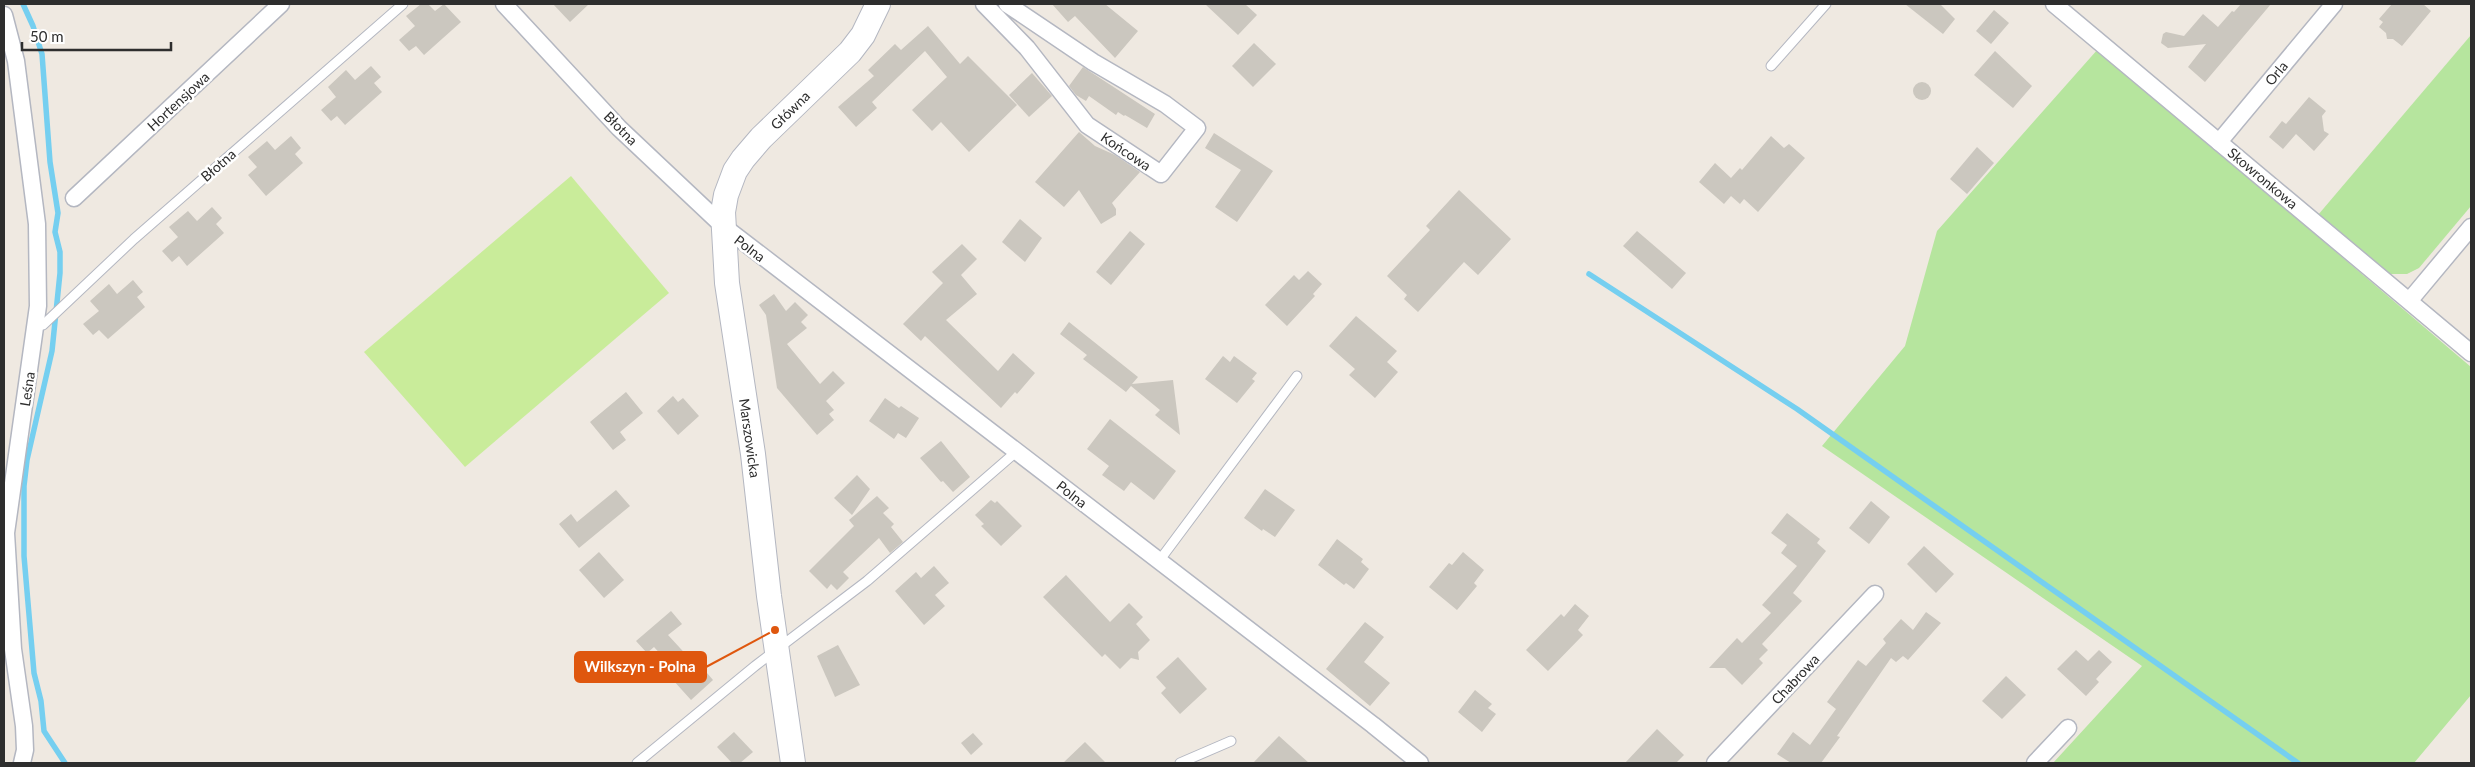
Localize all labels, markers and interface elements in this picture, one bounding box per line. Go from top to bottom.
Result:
scale bar [22,20,171,52]
text: 50 m [30,27,64,45]
street label: Orla [2261,57,2291,89]
street label: Hortensjowa [143,68,213,134]
street label: Główna [767,87,813,133]
street label: Błotna [601,108,641,148]
street label: Końcowa [1098,128,1154,174]
street label: Skowronkowa [2225,144,2301,212]
street label: Błotna [197,145,239,185]
street label: Polna [731,231,769,265]
street label: Leśna [16,370,38,408]
street label: Marszowicka [736,397,764,479]
street label: Polna [1053,477,1091,511]
street label: Chabrowa [1767,650,1823,708]
callout: Wilkszyn - Polna [575,652,706,682]
text: Wilkszyn - Polna [584,657,696,675]

